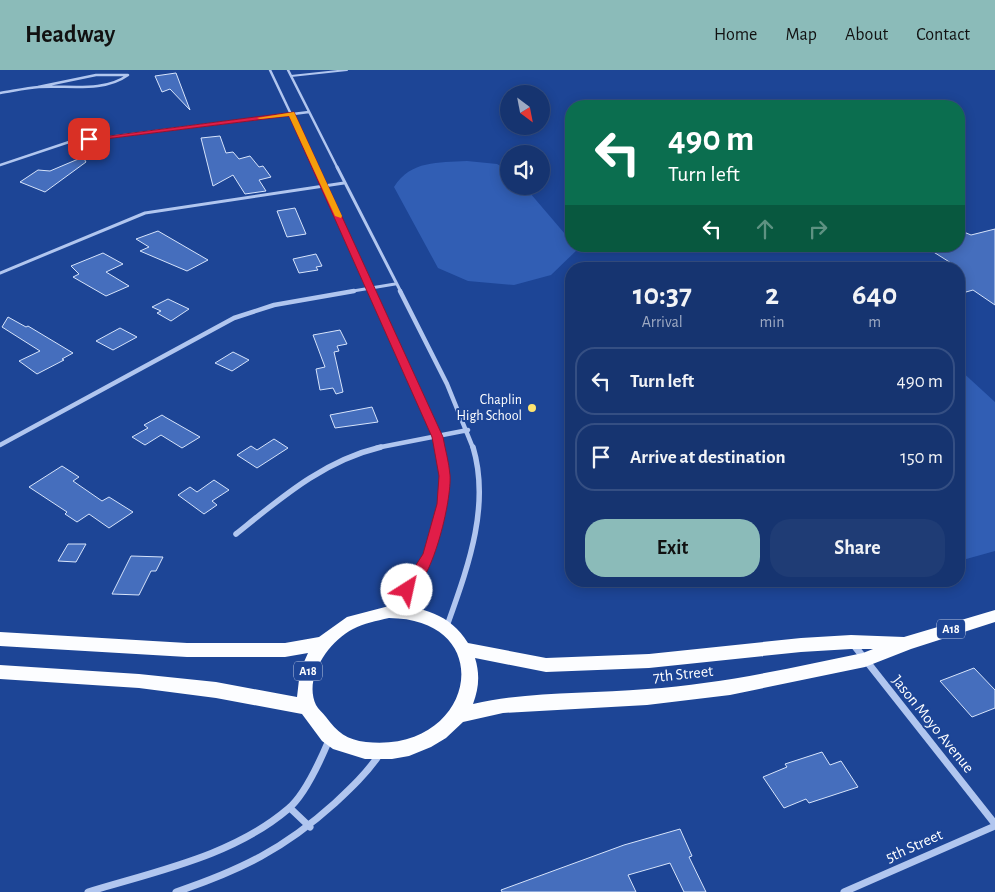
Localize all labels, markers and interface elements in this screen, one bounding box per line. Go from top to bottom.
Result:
text: Headway [25,23,115,47]
text: Home [714,26,757,44]
text: Map [785,26,817,44]
text: About [845,26,888,44]
text: Contact [916,26,970,44]
north arrow [500,85,550,135]
map controls [500,85,550,195]
pin [68,118,110,160]
icon: left [585,120,650,185]
text: 490 m [668,122,754,157]
icon: arrive [75,125,103,153]
button: sound [500,145,550,195]
text: Turn left [668,163,740,185]
icon: left [698,215,726,243]
icon: ahead [751,215,779,243]
icon: right [804,215,832,243]
text: 10:37 [633,280,692,310]
text: 2 [765,280,779,310]
text: 640 [852,280,897,310]
text: Arrival [642,314,683,330]
text: min [760,314,784,330]
text: m [868,314,881,330]
icon: left [587,367,615,395]
text: Turn left [630,372,694,391]
text: 490 m [897,372,943,391]
place label: Chaplin High School [456,393,522,423]
marker: Chaplin High School [526,402,538,414]
icon: arrive [587,443,615,471]
text: Arrive at destination [630,448,786,467]
text: 150 m [900,448,943,467]
button: Exit [585,519,760,577]
button: Share [770,519,945,577]
position arrow [380,563,432,615]
road number: A18 [937,620,965,638]
road number: A18 [294,662,322,680]
street label: 7th Street [652,663,714,685]
street label: Jason Moyo Avenue [888,672,977,776]
street label: 5th Street [883,826,945,866]

